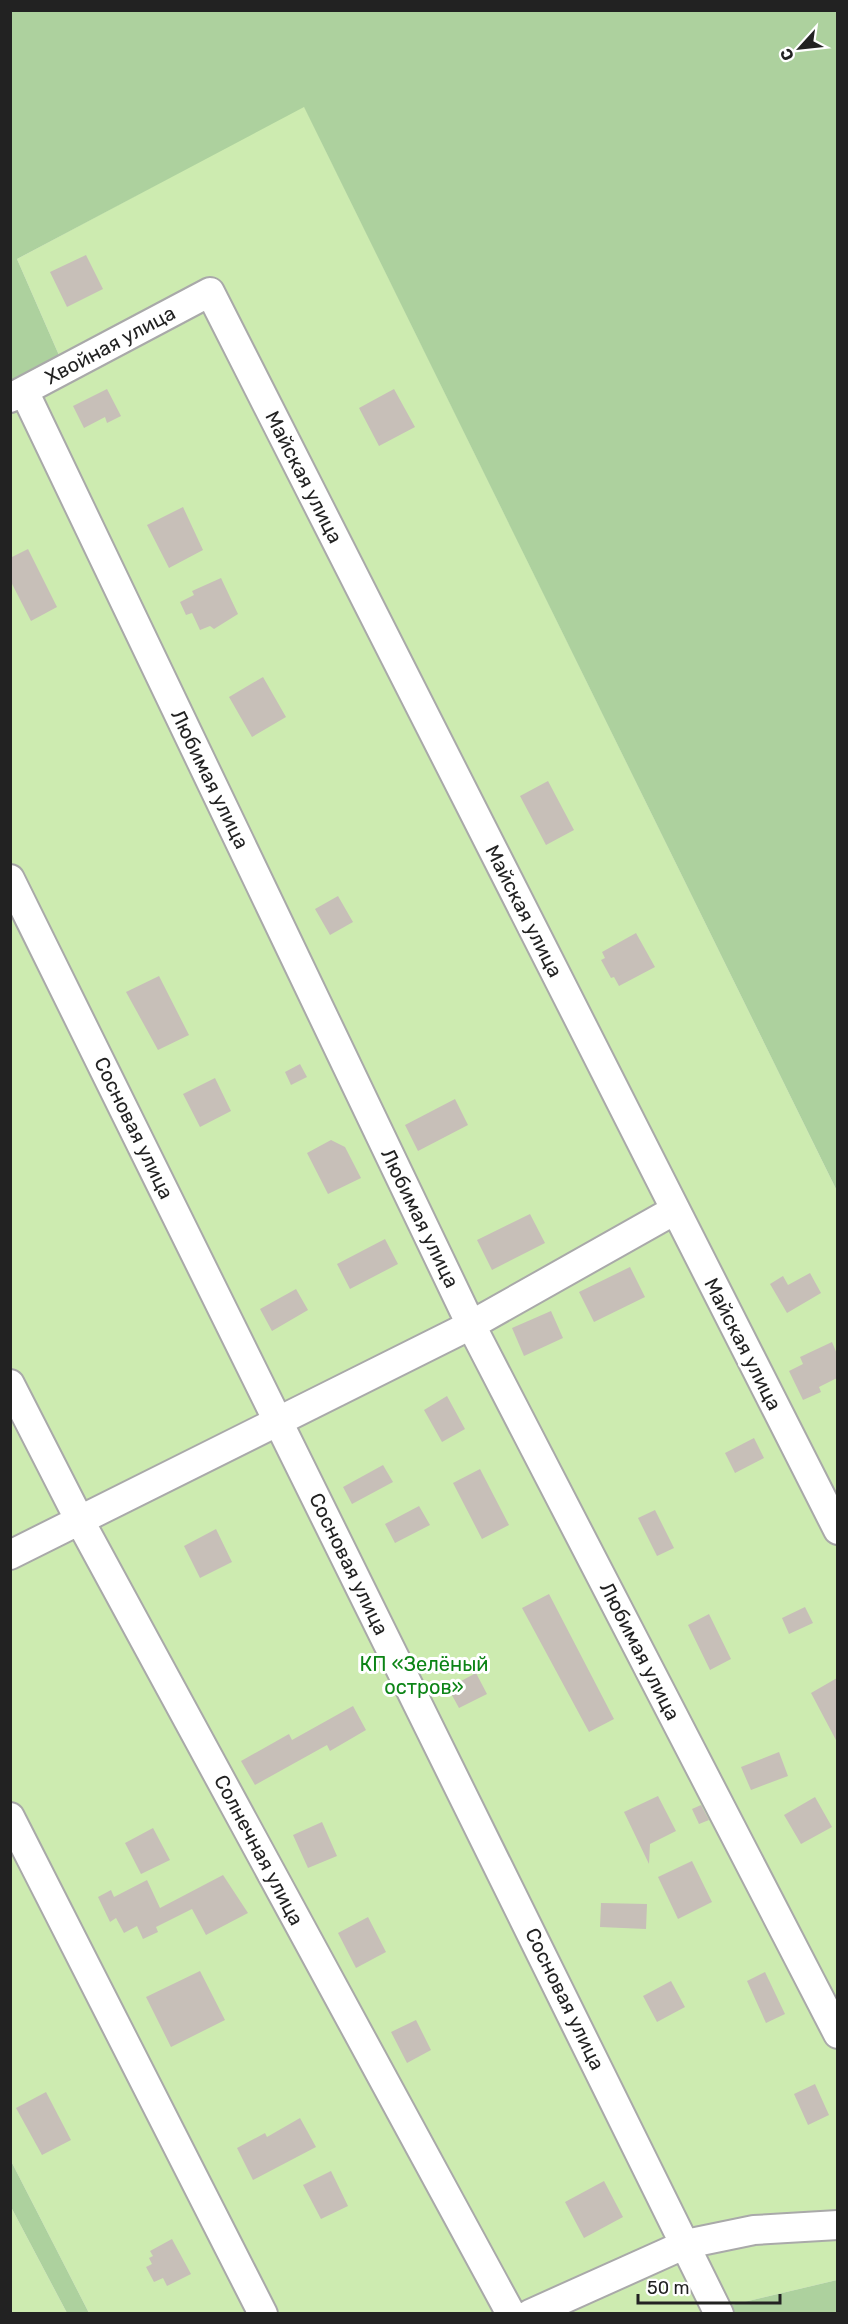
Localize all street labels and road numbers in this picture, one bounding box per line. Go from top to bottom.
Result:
street label: Хвойная улица [41,301,179,389]
street label: Майская улица [260,407,348,547]
street label: Любимая улица [166,706,254,852]
street label: Майская улица [480,841,568,981]
street label: Сосновая улица [89,1053,179,1203]
street label: Любимая улица [376,1145,464,1291]
street label: Майская улица [699,1274,787,1414]
street label: Сосновая улица [304,1489,394,1639]
street label: Любимая улица [595,1578,685,1724]
street label: Солнечная улица [209,1771,309,1929]
street label: Сосновая улица [520,1924,610,2074]

